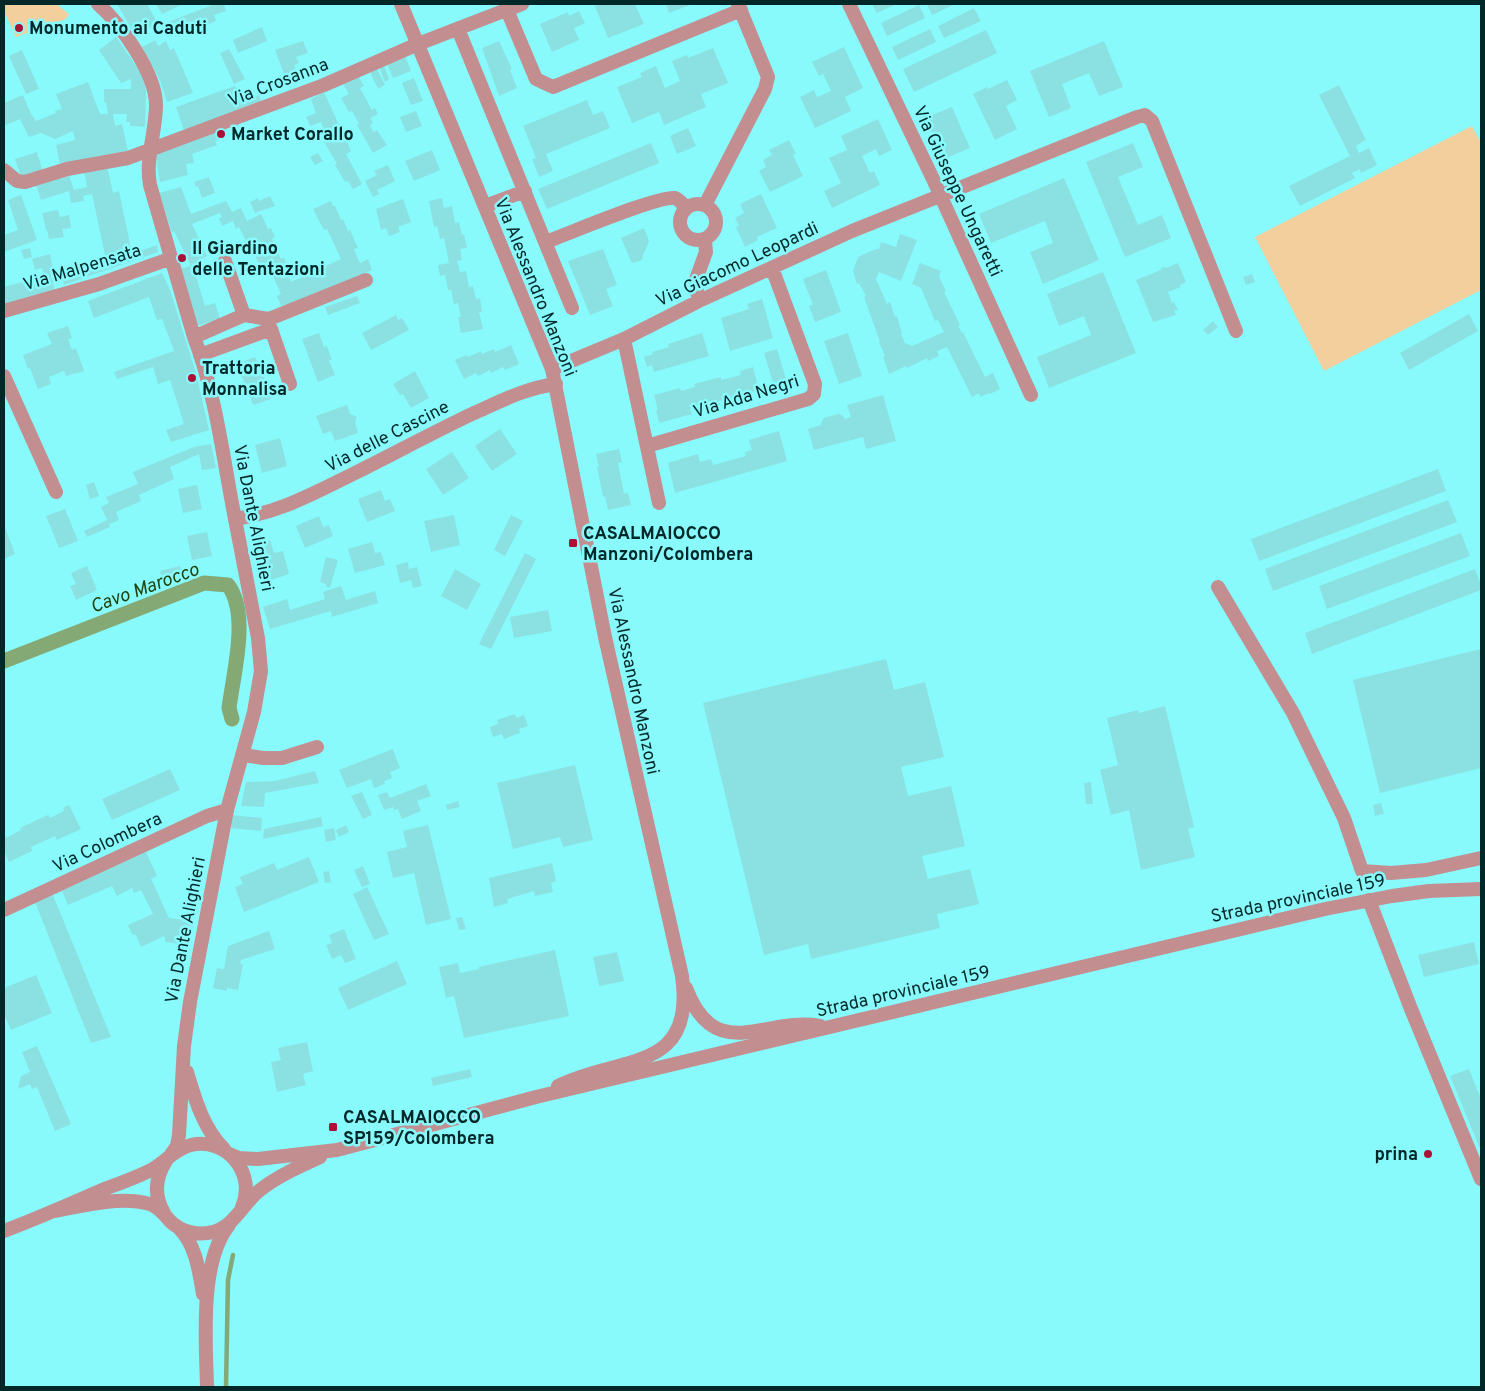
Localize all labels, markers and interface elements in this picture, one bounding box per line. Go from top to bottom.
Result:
place label: Monumento ai Caduti [29,18,207,41]
marker: Monumento ai Caduti [13,22,25,34]
street label: Via Crosanna [225,54,332,113]
street label: Via Giuseppe Ungaretti [907,102,1006,281]
place label: Market Corallo [231,124,354,147]
marker: Market Corallo [215,128,227,140]
street label: Via Alessandro Manzoni [488,195,581,380]
street label: Via Giacomo Leopardi [653,218,823,313]
place label: Il Giardino delle Tentazioni [192,238,325,282]
street label: Via Malpensata [21,240,144,297]
marker: Il Giardino delle Tentazioni [176,252,188,264]
place label: Trattoria Monnalisa [202,358,287,402]
street label: Via Ada Negri [691,370,802,424]
marker: Trattoria Monnalisa [186,372,198,384]
street label: Via delle Cascine [322,396,454,479]
street label: Via Dante Alighieri [227,443,278,594]
place label: CASALMAIOCCO Manzoni/Colombera [583,523,753,567]
marker: CASALMAIOCCO Manzoni/Colombera [567,537,579,549]
water label: Cavo Marocco [87,558,203,620]
street label: Via Alessandro Manzoni [601,586,664,777]
street label: Via Colombera [49,808,166,879]
street label: Via Dante Alighieri [161,855,212,1006]
street label: Strada provinciale 159 [1209,870,1388,929]
street label: Strada provinciale 159 [814,961,993,1024]
place label: CASALMAIOCCO SP159/Colombera [343,1107,494,1151]
marker: CASALMAIOCCO SP159/Colombera [327,1121,339,1133]
place label: prina [1375,1144,1418,1167]
marker: prina [1422,1148,1434,1160]

